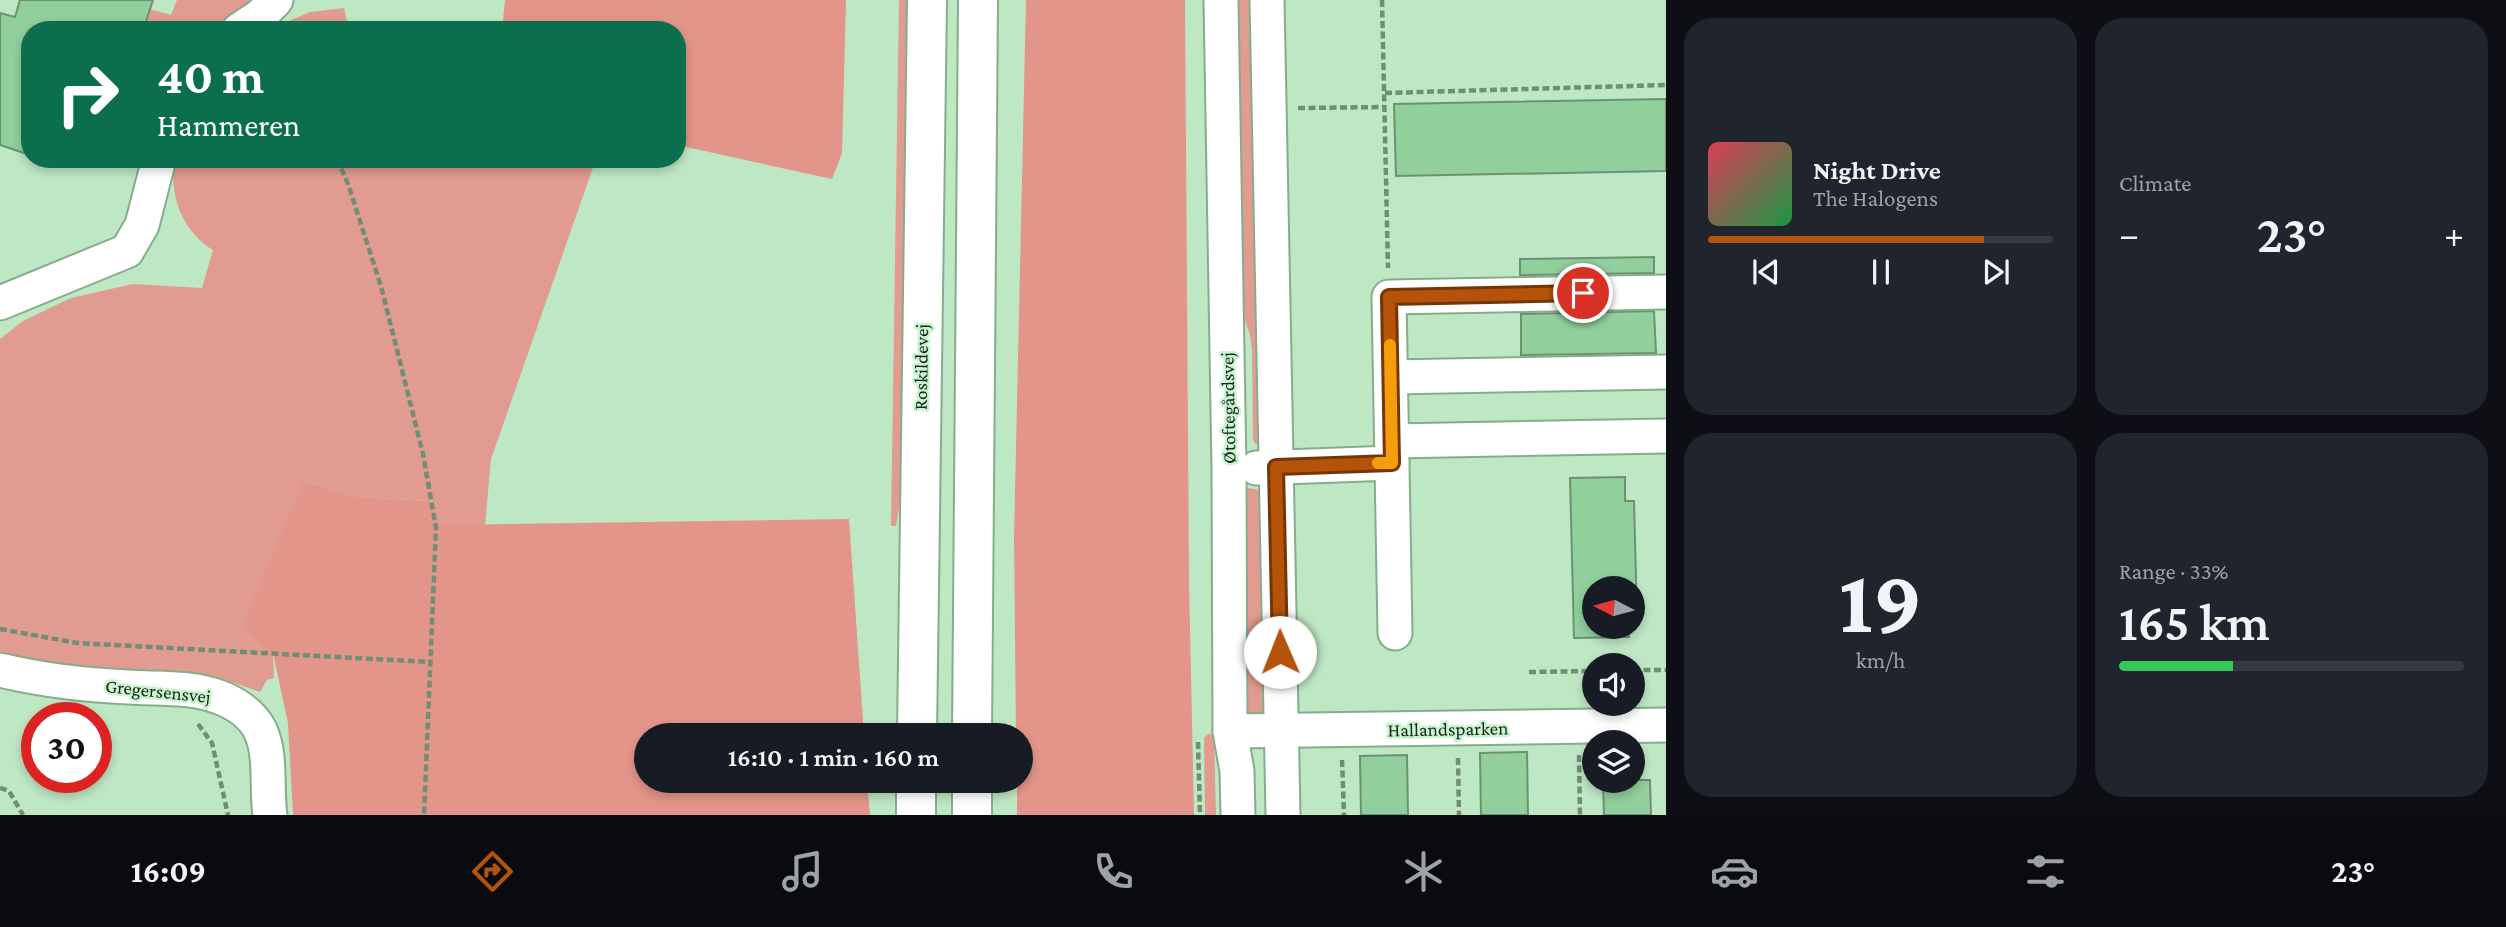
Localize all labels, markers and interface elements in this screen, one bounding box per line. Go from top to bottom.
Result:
icon: right [42,49,133,140]
text: 40 m [157,49,264,104]
text: Hammeren [157,107,300,143]
text: Night Drive [1813,156,1941,185]
text: Climate [2119,170,2191,196]
text: The Halogens [1813,185,1938,211]
text: 23° [2257,205,2326,263]
text: − [2119,213,2139,255]
text: + [2444,213,2464,255]
icon: previous [1747,253,1785,291]
icon: pause [1862,253,1900,291]
icon: next [1977,253,2015,291]
pin [1553,263,1613,323]
icon: arrive [1564,274,1602,312]
street label: Roskildevej [910,324,933,410]
street label: Øtoftegårdsvej [1217,352,1240,464]
text: 19 [1839,550,1922,652]
text: Range · 33% [2119,558,2229,584]
north arrow [1582,576,1645,639]
map controls [1582,576,1645,793]
text: 165 km [2119,593,2270,651]
position arrow [1243,615,1317,689]
text: km/h [1856,647,1905,673]
button: sound [1582,653,1645,716]
street label: Gregersensvej [104,675,212,708]
speed limit sign: 30 [21,702,112,793]
street label: Hallandsparken [1388,717,1508,741]
button: layers [1582,730,1645,793]
text: 16:10 · 1 min · 160 m [728,743,939,772]
icon: directions [468,847,517,896]
icon: music [778,847,827,896]
icon: phone [1089,847,1138,896]
icon: climate [1399,847,1448,896]
icon: car [1710,847,1759,896]
icon: filters [2021,847,2070,896]
text: 16:09 [131,853,206,889]
text: 23° [2331,853,2375,889]

